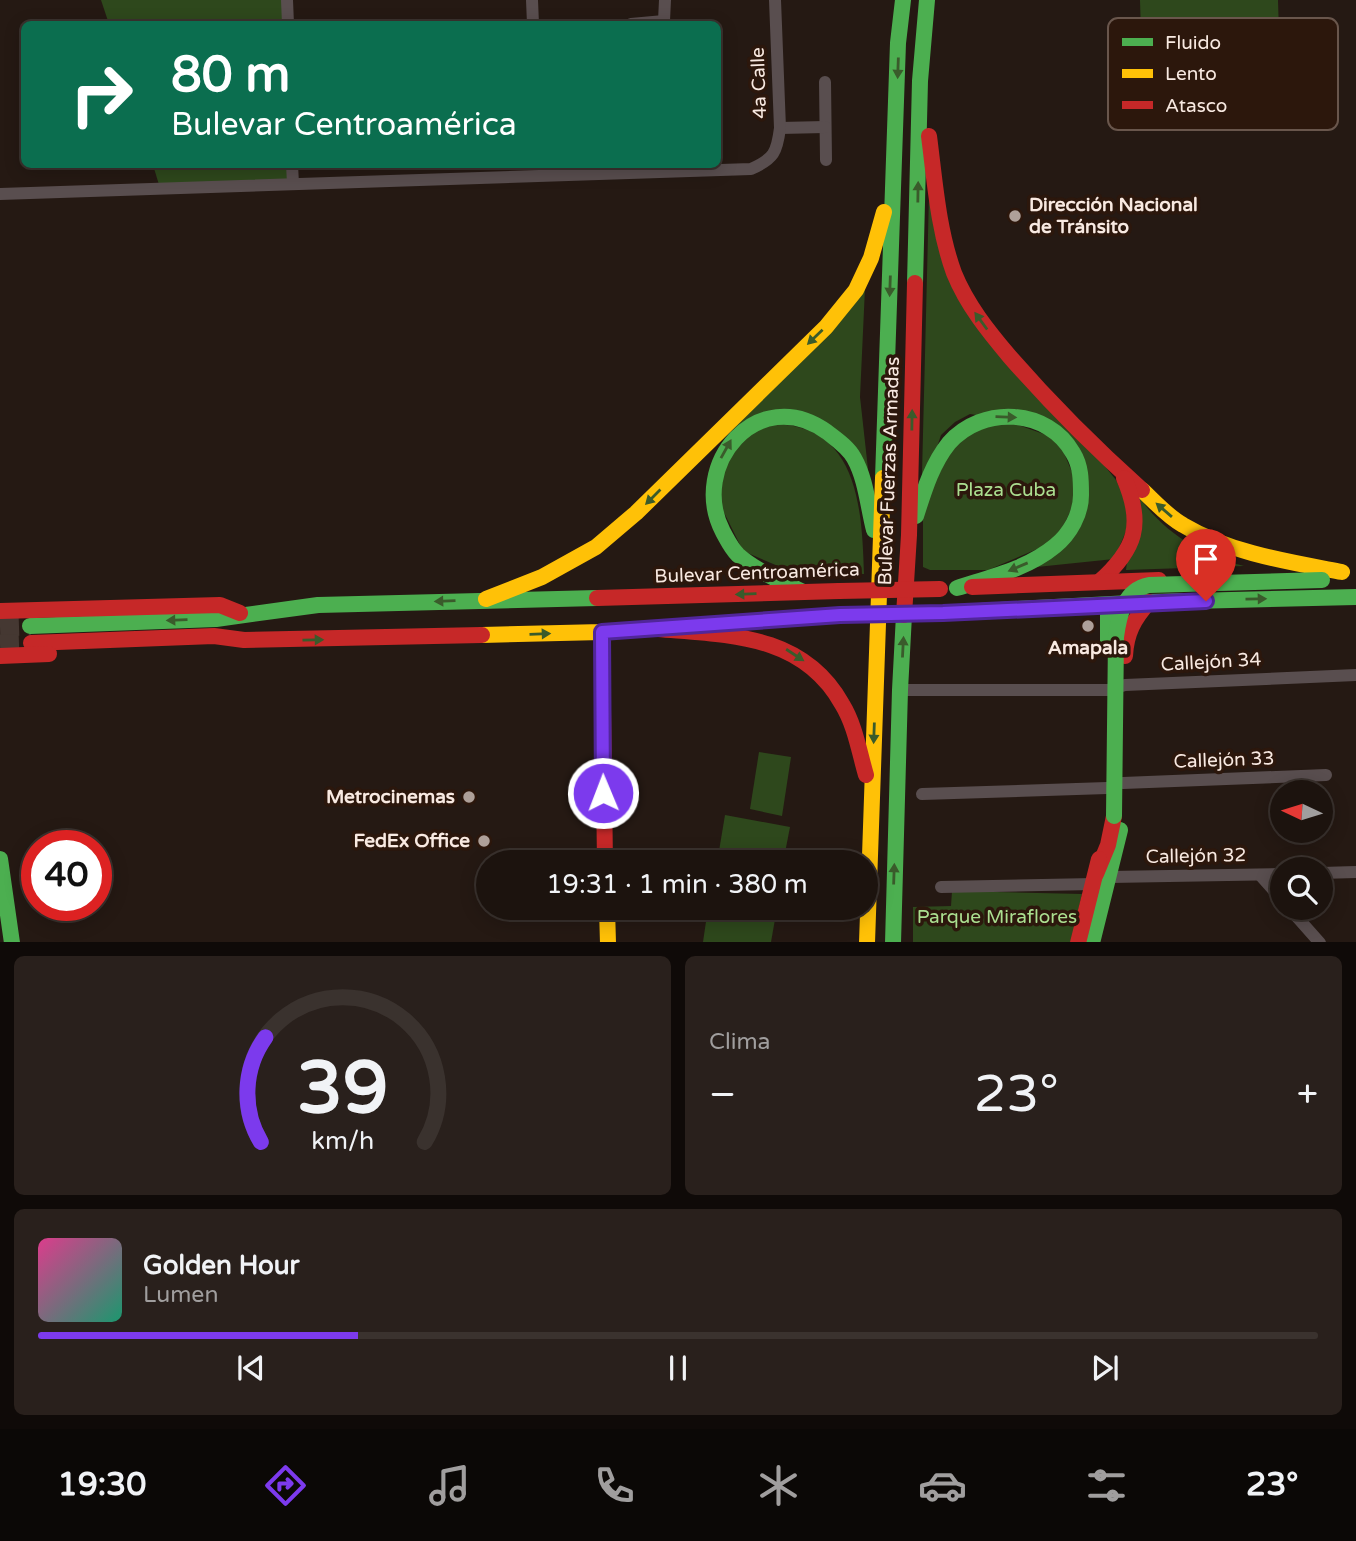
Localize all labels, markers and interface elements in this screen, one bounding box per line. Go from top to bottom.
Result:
legend [1108,18,1338,130]
text: Fluido [1165,32,1221,54]
text: 80 m [171,46,290,105]
street label: 4a Calle [747,47,771,119]
icon: right [56,49,147,140]
one-way arrow [892,57,903,79]
text: Lento [1165,63,1217,85]
text: Atasco [1165,95,1227,117]
text: Bulevar Centroamérica [171,106,517,144]
one-way arrow [912,181,923,203]
place label: Dirección Nacional de Tránsito [1029,194,1198,238]
marker: Dirección Nacional de Tránsito [1007,208,1023,224]
one-way arrow [884,275,896,297]
one-way arrow [974,312,988,330]
one-way arrow [807,329,824,345]
street label: Bulevar Fuerzas Armadas [874,356,904,586]
one-way arrow [907,408,918,430]
one-way arrow [995,411,1017,423]
one-way arrow [720,440,732,459]
park label: Plaza Cuba [956,479,1056,501]
one-way arrow [645,488,661,505]
one-way arrow [1156,503,1173,518]
pin [1176,529,1236,601]
icon: arrive [1187,540,1225,578]
street label: Bulevar Centroamérica [654,558,860,588]
one-way arrow [1008,561,1028,573]
one-way arrow [735,588,757,599]
one-way arrow [1245,594,1267,605]
one-way arrow [434,595,456,606]
one-way arrow [165,615,187,626]
marker: Amapala [1080,618,1096,634]
one-way arrow [529,628,551,639]
one-way arrow [302,634,324,646]
one-way arrow [898,636,909,658]
place label: Amapala [1048,637,1128,660]
street label: Callejón 34 [1160,648,1262,676]
one-way arrow [786,649,805,662]
one-way arrow [868,723,879,745]
street label: Callejón 33 [1173,747,1275,773]
position arrow [566,756,640,830]
north arrow [1270,780,1334,844]
map controls [1270,780,1333,920]
place label: Metrocinemas [326,786,455,808]
marker: Metrocinemas [461,789,477,805]
speed limit sign: 40 [21,830,112,921]
place label: FedEx Office [353,830,470,852]
marker: FedEx Office [476,833,492,849]
street label: Callejón 32 [1145,844,1247,868]
button: search [1270,857,1333,920]
one-way arrow [889,863,900,885]
text: 19:31 · 1 min · 380 m [546,869,808,900]
park label: Parque Miraflores [917,906,1077,928]
text: Clima [709,1028,770,1056]
text: 39 [297,1045,388,1133]
text: 23° [974,1063,1059,1126]
text: − [709,1072,736,1118]
text: + [1297,1072,1318,1118]
text: km/h [311,1125,374,1155]
text: Golden Hour [143,1250,300,1281]
text: Lumen [143,1281,218,1309]
icon: previous [232,1349,270,1387]
icon: pause [659,1349,697,1387]
icon: next [1086,1349,1124,1387]
icon: directions [261,1461,310,1510]
icon: music [425,1461,474,1510]
icon: phone [590,1461,639,1510]
icon: climate [754,1461,803,1510]
icon: car [918,1461,967,1510]
icon: filters [1082,1461,1131,1510]
text: 19:30 [58,1466,146,1504]
text: 23° [1246,1466,1298,1504]

